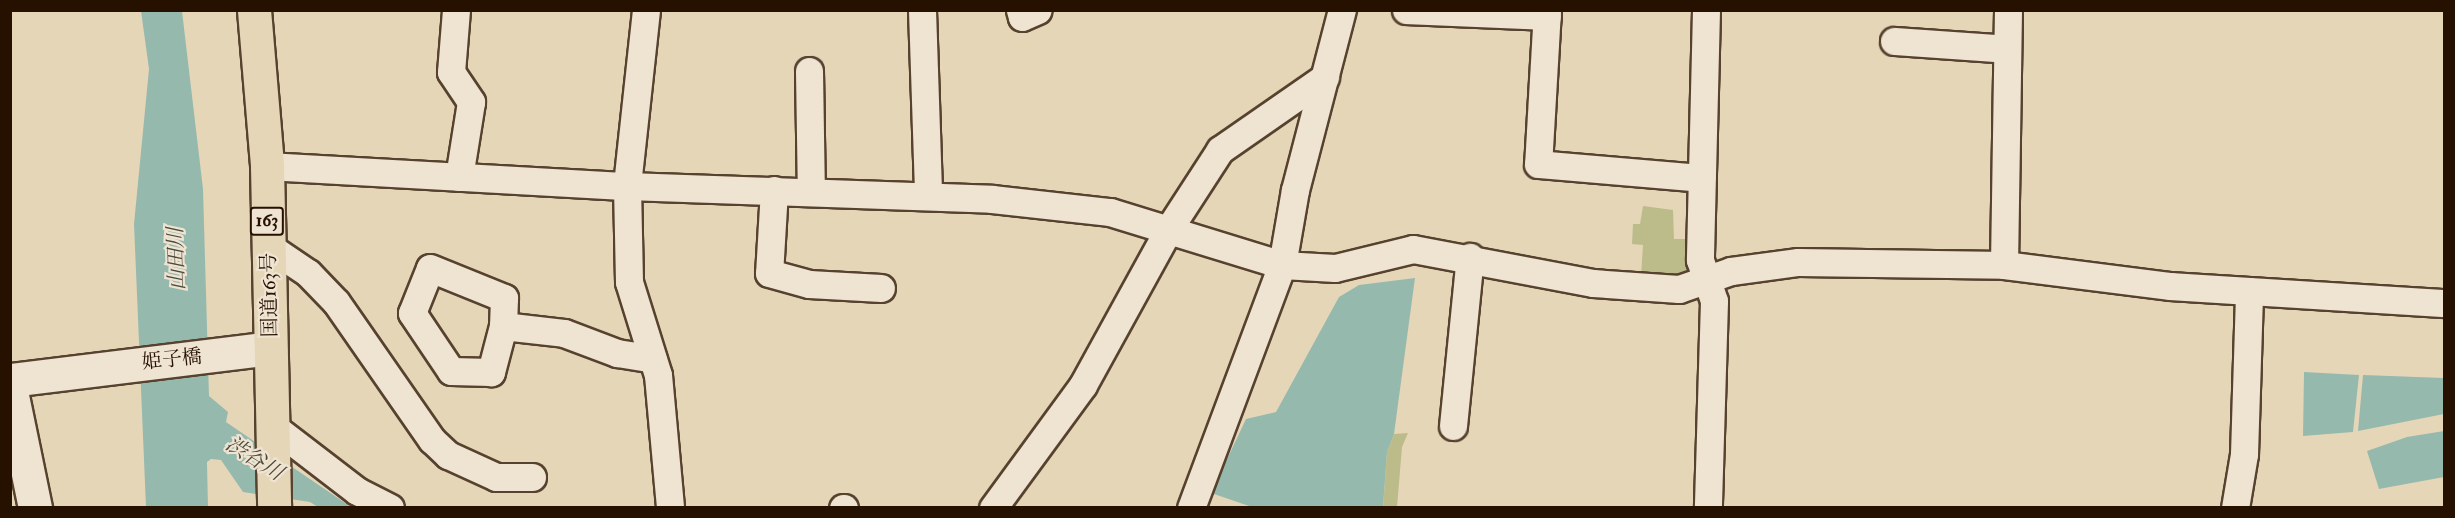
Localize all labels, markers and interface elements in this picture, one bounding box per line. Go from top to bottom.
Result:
road number: 163 [249,206,285,236]
water label: 山田川 [163,227,191,291]
street label: 国道163号 [256,252,282,338]
street label: 姫子橋 [141,344,203,374]
water label: 渋谷川 [221,432,287,486]

